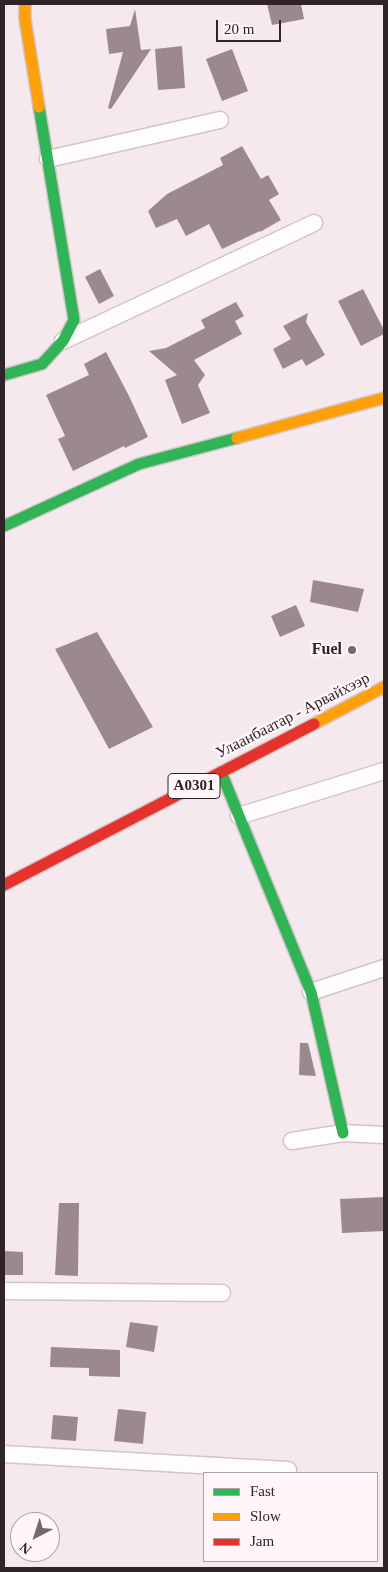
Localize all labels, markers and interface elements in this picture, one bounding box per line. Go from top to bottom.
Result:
scale bar [218,10,283,42]
text: 20 m [224,21,254,37]
place label: Fuel [312,640,342,660]
marker: Fuel [346,644,358,656]
street label: Улаанбаатар - Арвайхээр [213,669,373,763]
road number: A0301 [168,774,220,798]
legend [203,1472,378,1562]
text: Fast [250,1483,275,1499]
text: Slow [250,1508,281,1524]
north arrow [10,1512,60,1562]
text: Jam [250,1533,274,1549]
text: N [17,1539,34,1557]

